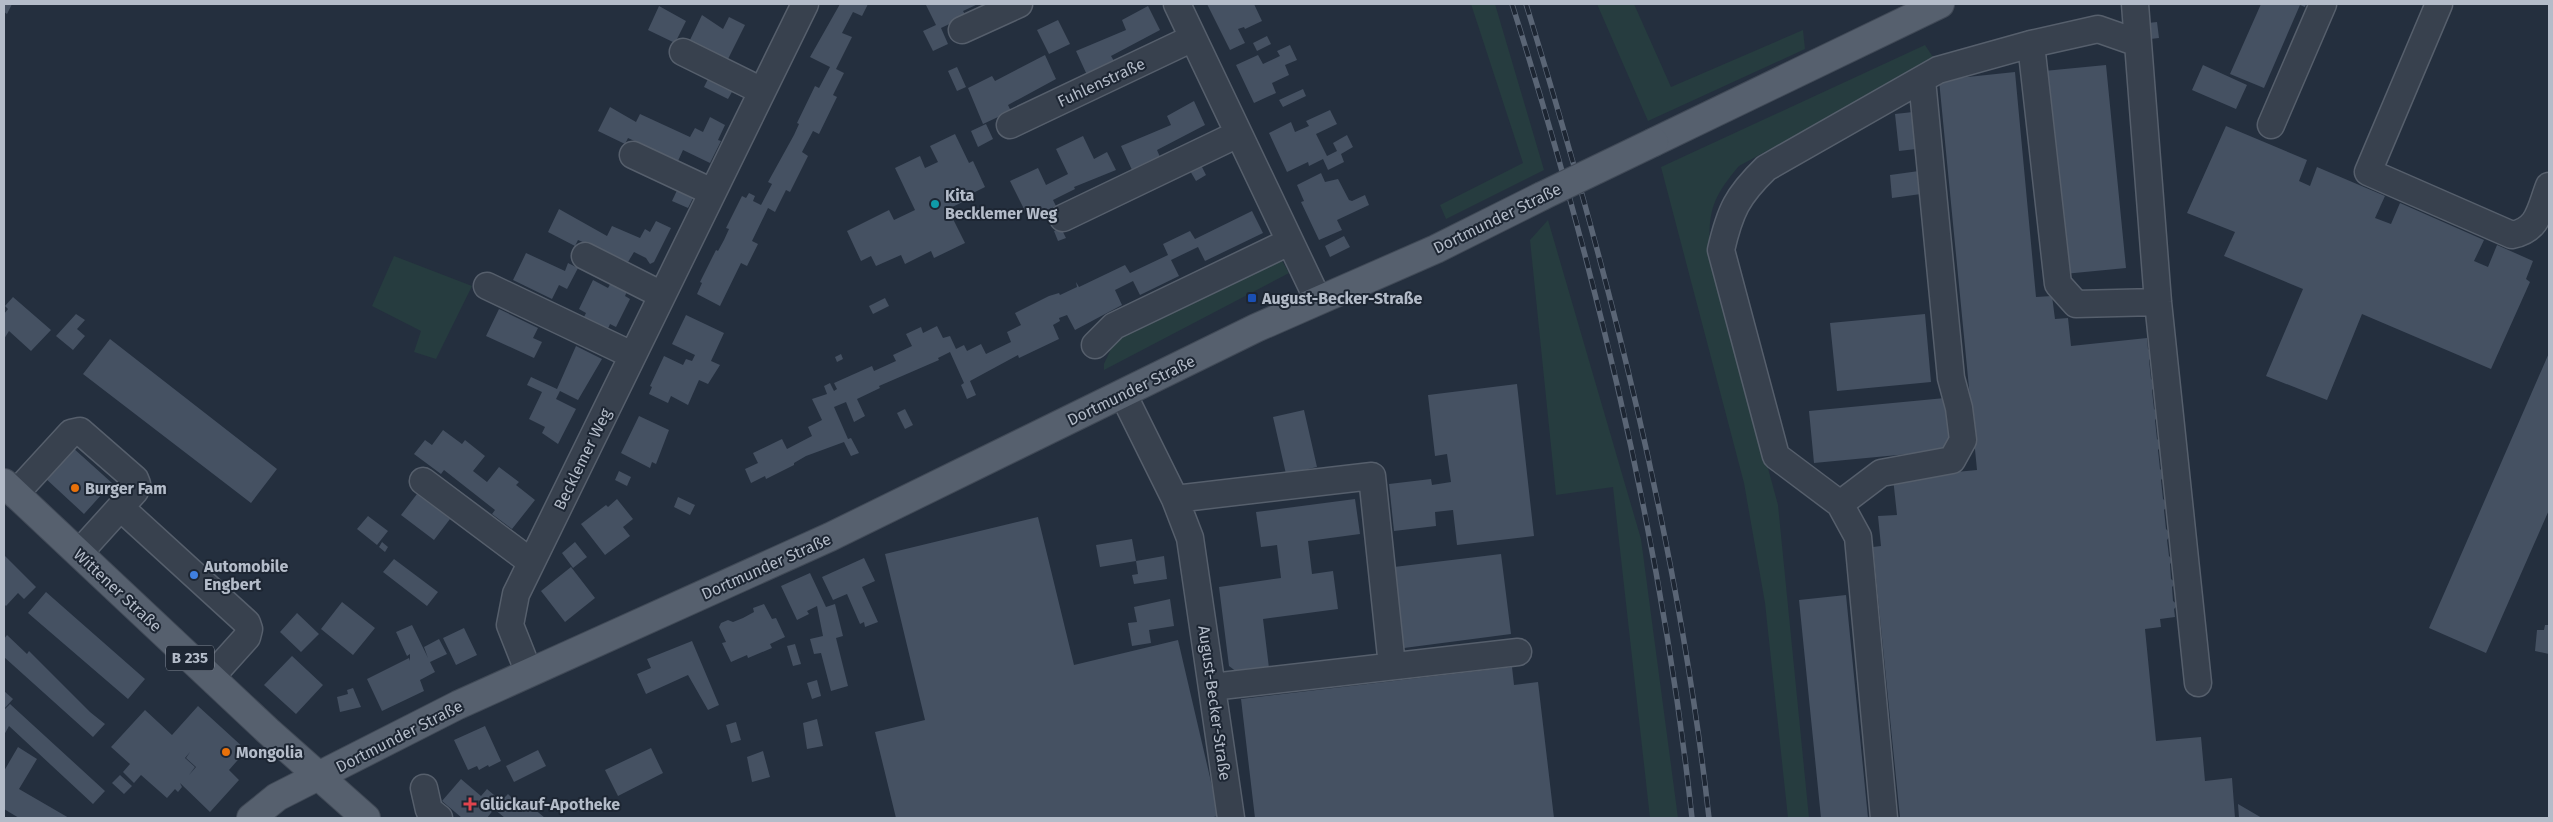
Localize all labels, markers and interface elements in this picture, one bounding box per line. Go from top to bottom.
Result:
street label: Fuhlenstraße [1054,54,1148,111]
street label: Dortmunder Straße [1430,179,1564,258]
place label: Kita Becklemer Weg [945,186,1057,223]
marker: Kita Becklemer Weg [929,198,941,210]
place label: August-Becker-Straße [1261,289,1423,308]
marker: August-Becker-Straße [1246,292,1258,304]
street label: Dortmunder Straße [1064,351,1198,430]
street label: Becklemer Weg [550,405,616,513]
place label: Burger Fam [85,479,167,498]
marker: Burger Fam [69,482,81,494]
street label: Dortmunder Straße [699,529,834,604]
street label: Wittener Straße [70,545,166,636]
place label: Automobile Engbert [203,557,288,594]
marker: Automobile Engbert [188,569,200,581]
street label: August-Becker-Straße [1194,624,1235,782]
road number: B 235 [166,646,214,670]
street label: Dortmunder Straße [333,696,466,777]
place label: Mongolia [236,743,303,762]
marker: Mongolia [220,746,232,758]
place label: Glückauf-Apotheke [480,795,620,814]
marker: Glückauf-Apotheke [464,798,476,810]

